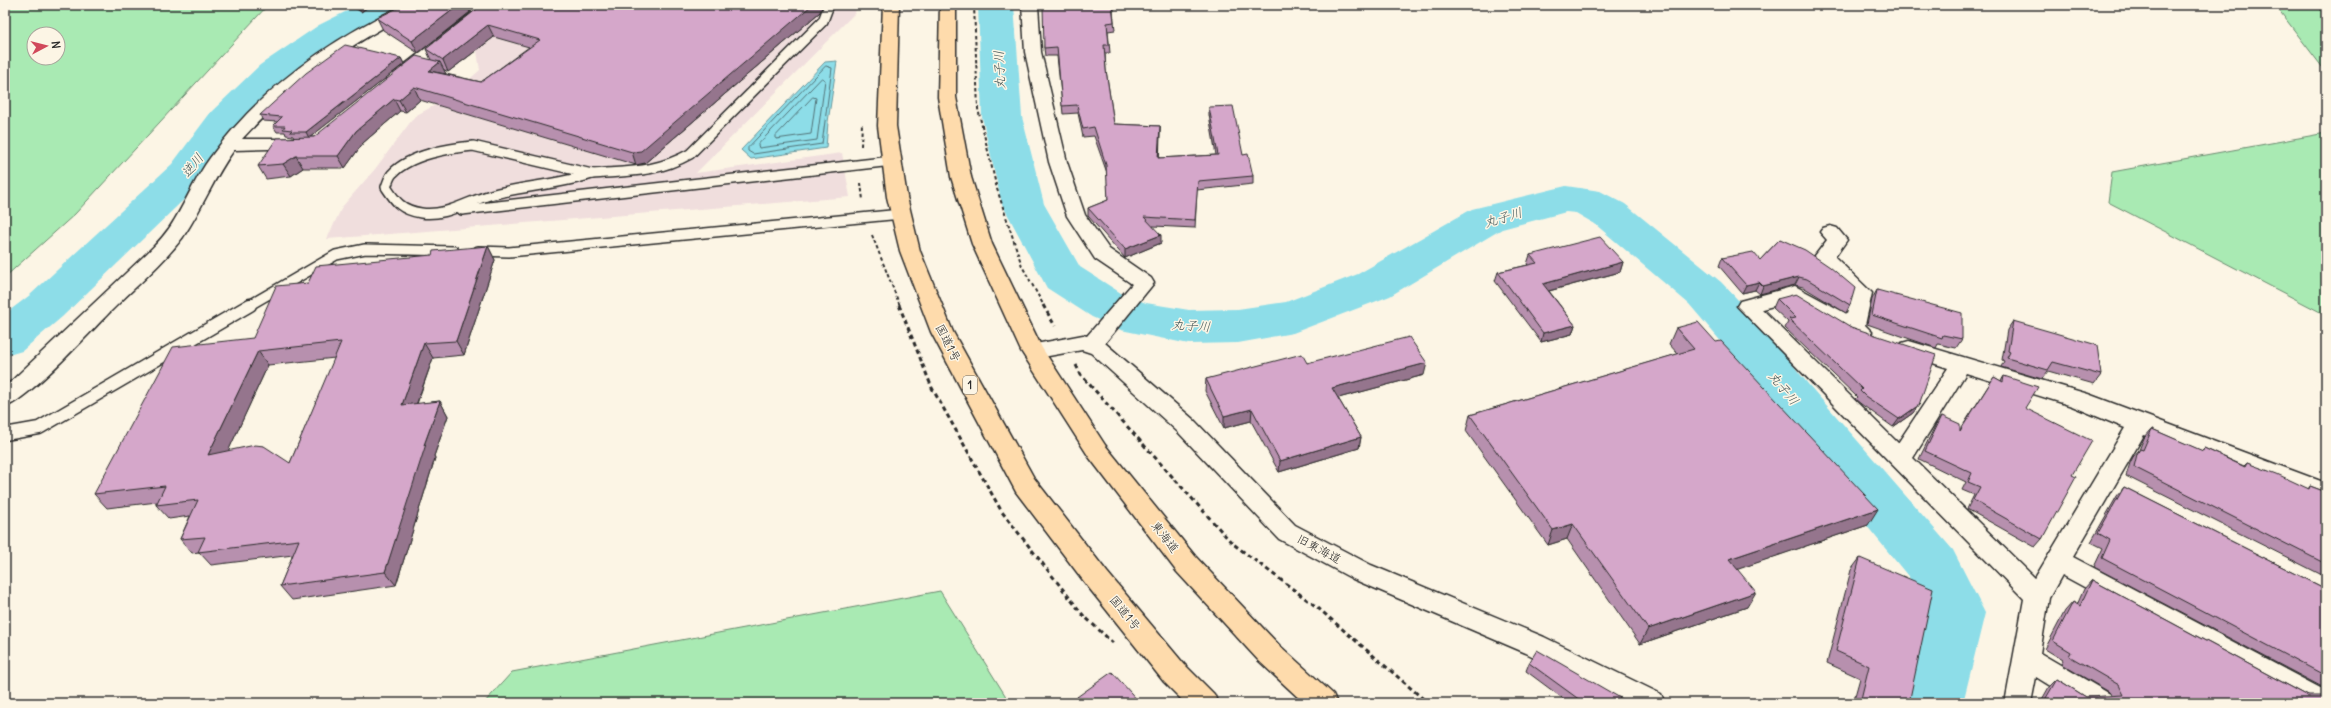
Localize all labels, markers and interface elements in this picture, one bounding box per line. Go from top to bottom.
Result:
north arrow [26,26,66,66]
text: N [49,40,63,49]
water label: 丸子川 [990,50,1009,90]
water label: 逆川 [178,150,207,181]
water label: 丸子川 [1482,204,1524,231]
water label: 丸子川 [1171,316,1211,335]
street label: 国道1号 [933,321,964,364]
water label: 丸子川 [1765,368,1803,409]
road number: 1 [963,376,977,394]
street label: 東海道 [1148,518,1182,555]
street label: 旧東海道 [1295,531,1344,566]
street label: 国道1号 [1107,592,1144,633]

